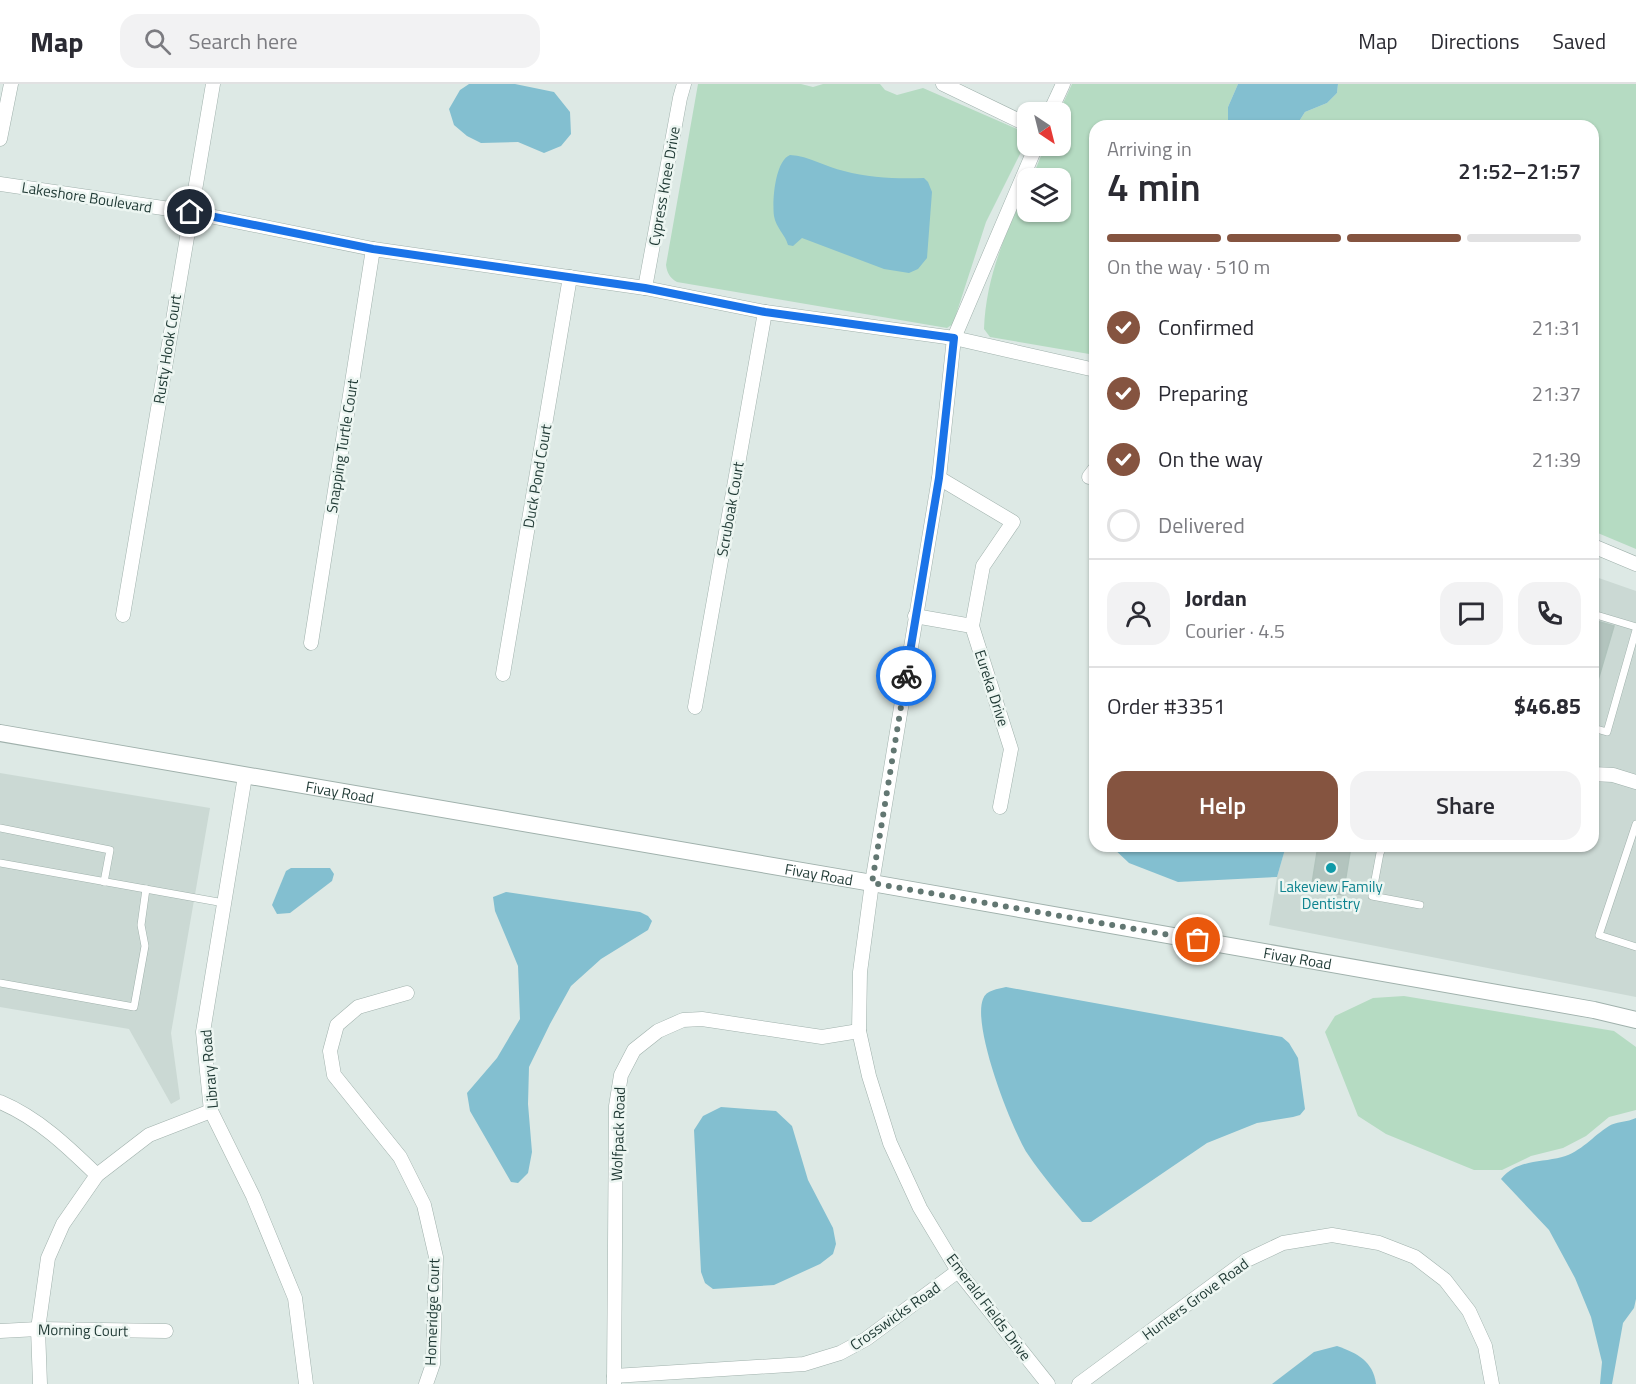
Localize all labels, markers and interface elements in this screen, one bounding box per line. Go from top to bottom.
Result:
search box [120,14,540,68]
text: Map [30,20,84,63]
text: Search here [189,24,298,58]
icon: search [141,25,174,58]
text: Map [1358,25,1398,57]
text: Directions [1431,25,1520,57]
text: Saved [1553,25,1606,57]
north arrow [1017,102,1071,156]
map controls [1017,102,1071,222]
street label: Cypress Knee Drive [642,125,686,247]
text: Arriving in [1107,133,1192,164]
text: 21:52–21:57 [1458,154,1581,188]
text: 4 min [1107,157,1201,216]
button: layers [1017,168,1071,222]
street label: Lakeshore Boulevard [20,175,154,219]
pin [164,186,215,237]
icon: home [173,195,206,228]
text: On the way · 510 m [1107,251,1270,282]
street label: Rusty Hook Court [147,292,187,405]
text: Confirmed [1158,310,1254,344]
icon: check [1107,311,1140,344]
text: 21:31 [1532,312,1581,343]
text: Preparing [1158,376,1248,410]
street label: Snapping Turtle Court [320,377,364,515]
icon: check [1107,377,1140,410]
text: 21:37 [1532,378,1581,409]
street label: Duck Pond Court [517,422,558,530]
text: On the way [1158,442,1263,476]
icon: check [1107,443,1140,476]
text: 21:39 [1532,444,1581,475]
street label: Scruboak Court [710,459,750,558]
text: Delivered [1158,508,1245,542]
text: Jordan [1185,581,1247,615]
button: person [1107,582,1170,645]
button: chat [1440,582,1503,645]
button: phone [1518,582,1581,645]
text: Courier · 4.5 [1185,615,1285,646]
courier [876,646,936,706]
street label: Eureka Drive [969,647,1015,729]
icon: bike [890,660,923,693]
text: Order #3351 [1107,689,1226,723]
text: $46.85 [1514,689,1581,723]
button: Help [1107,771,1338,840]
button: Share [1350,771,1581,840]
street label: Fivay Road [304,774,376,809]
street label: Fivay Road [783,857,855,891]
marker: Lakeview Family Dentistry [1324,861,1338,875]
place label: Lakeview Family Dentistry [1279,875,1383,915]
pin [1172,914,1223,965]
icon: bag [1181,923,1214,956]
street label: Fivay Road [1262,941,1334,975]
street label: Library Road [194,1029,224,1109]
street label: Wolfpack Road [605,1086,631,1182]
street label: Emerald Fields Drive [941,1249,1037,1365]
street label: Hunters Grove Road [1137,1252,1253,1346]
street label: Homeridge Court [419,1257,445,1366]
street label: Crosswicks Road [845,1276,945,1356]
street label: Morning Court [38,1318,129,1342]

